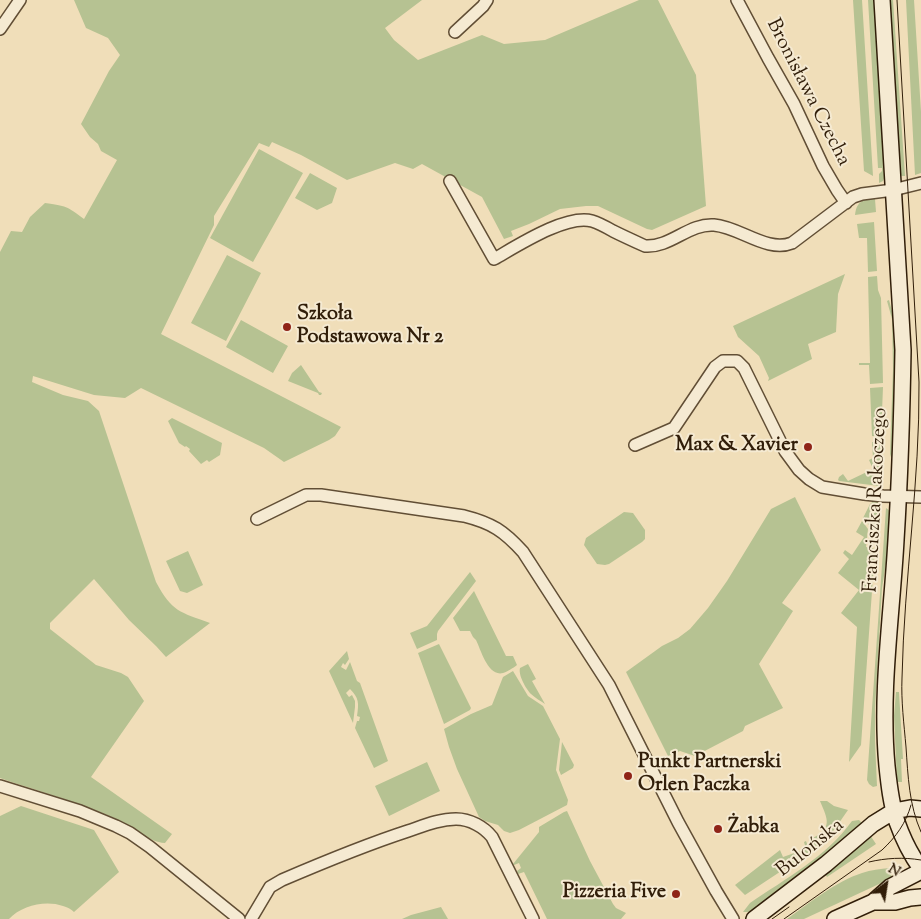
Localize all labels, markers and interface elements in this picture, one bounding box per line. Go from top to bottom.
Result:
street label: Bronisława Czecha [760,15,854,171]
place label: Szkoła Podstawowa Nr 2 [297,304,443,351]
marker: Szkoła Podstawowa Nr 2 [281,321,293,333]
street label: Franciszka Rakoczego [860,407,894,593]
place label: Max & Xavier [675,435,798,459]
marker: Max & Xavier [802,441,814,453]
place label: Punkt Partnerski Orlen Paczka [638,752,781,799]
marker: Punkt Partnerski Orlen Paczka [622,770,634,782]
street label: Bulońska [772,814,850,884]
place label: Żabka [728,817,779,841]
marker: Żabka [712,823,724,835]
north arrow [861,859,911,909]
text: N [884,860,904,883]
place label: Pizzeria Five [563,882,666,906]
marker: Pizzeria Five [670,888,682,900]

